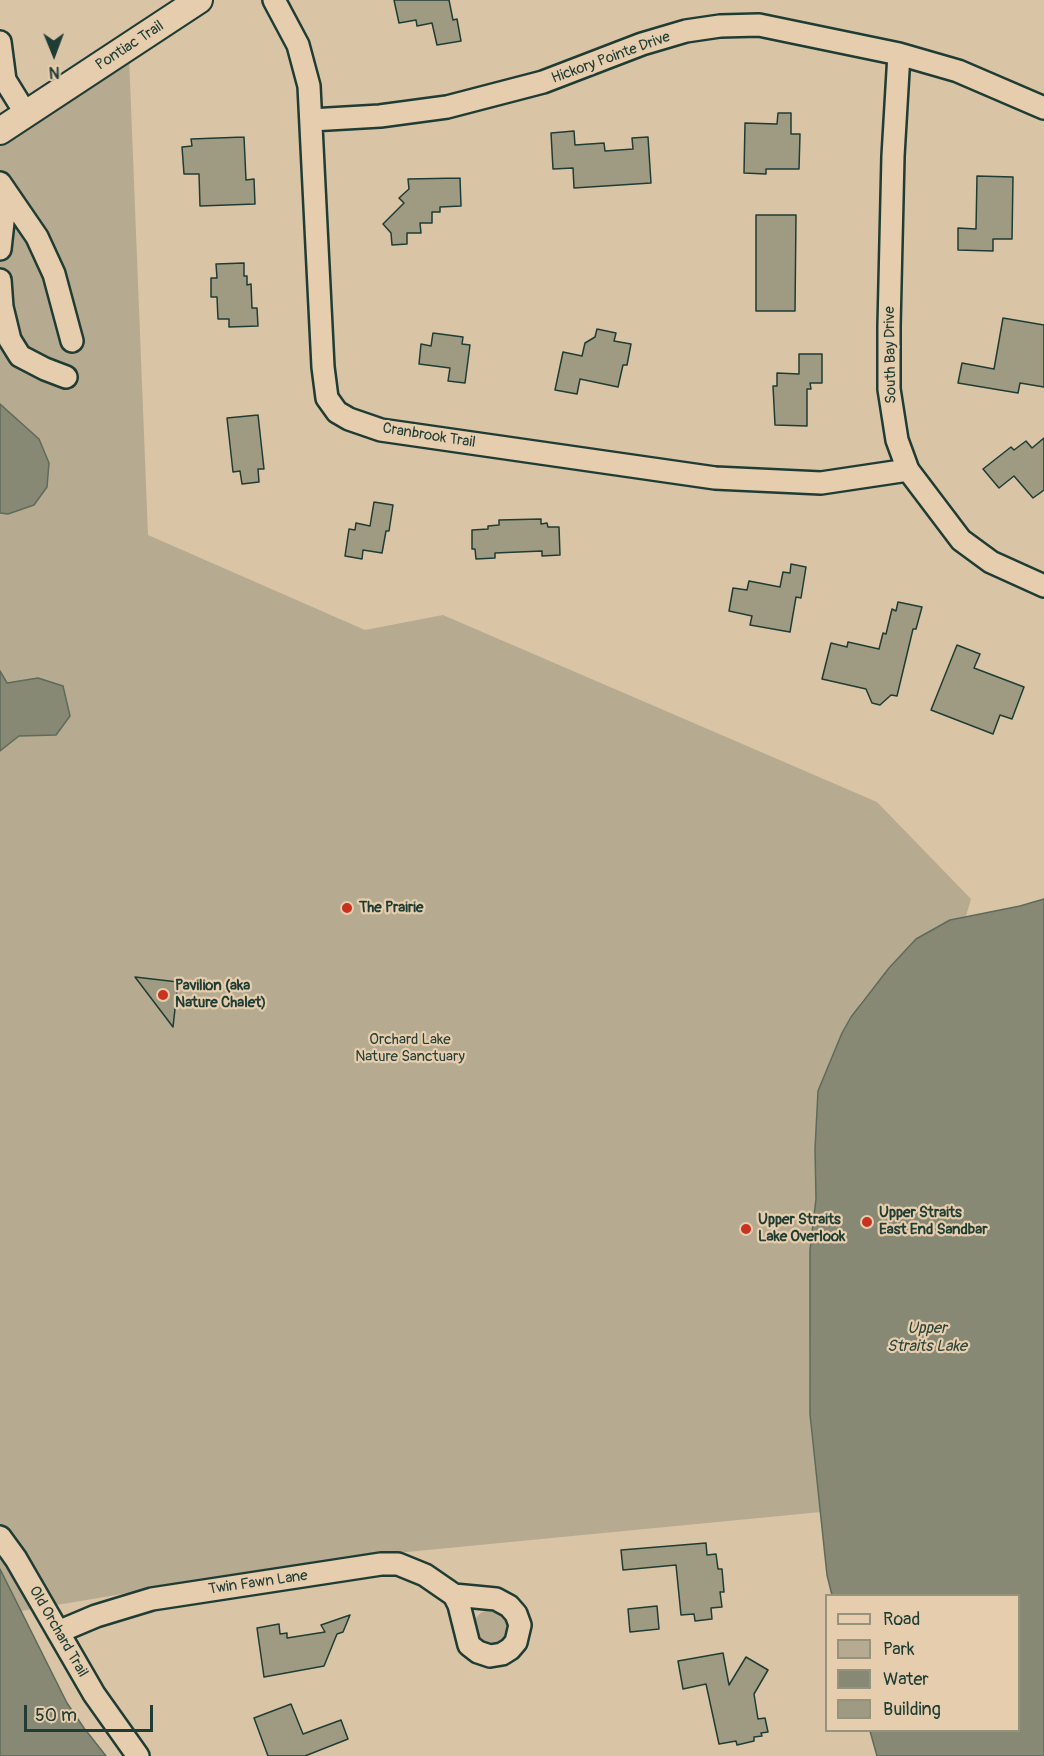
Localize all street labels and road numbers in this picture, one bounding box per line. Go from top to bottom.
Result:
street label: Pontiac Trail [93,17,167,75]
street label: Hickory Pointe Drive [549,28,673,88]
street label: South Bay Drive [881,306,901,404]
street label: Cranbrook Trail [381,420,477,452]
street label: Twin Fawn Lane [207,1567,309,1599]
street label: Old Orchard Trail [25,1583,91,1681]

